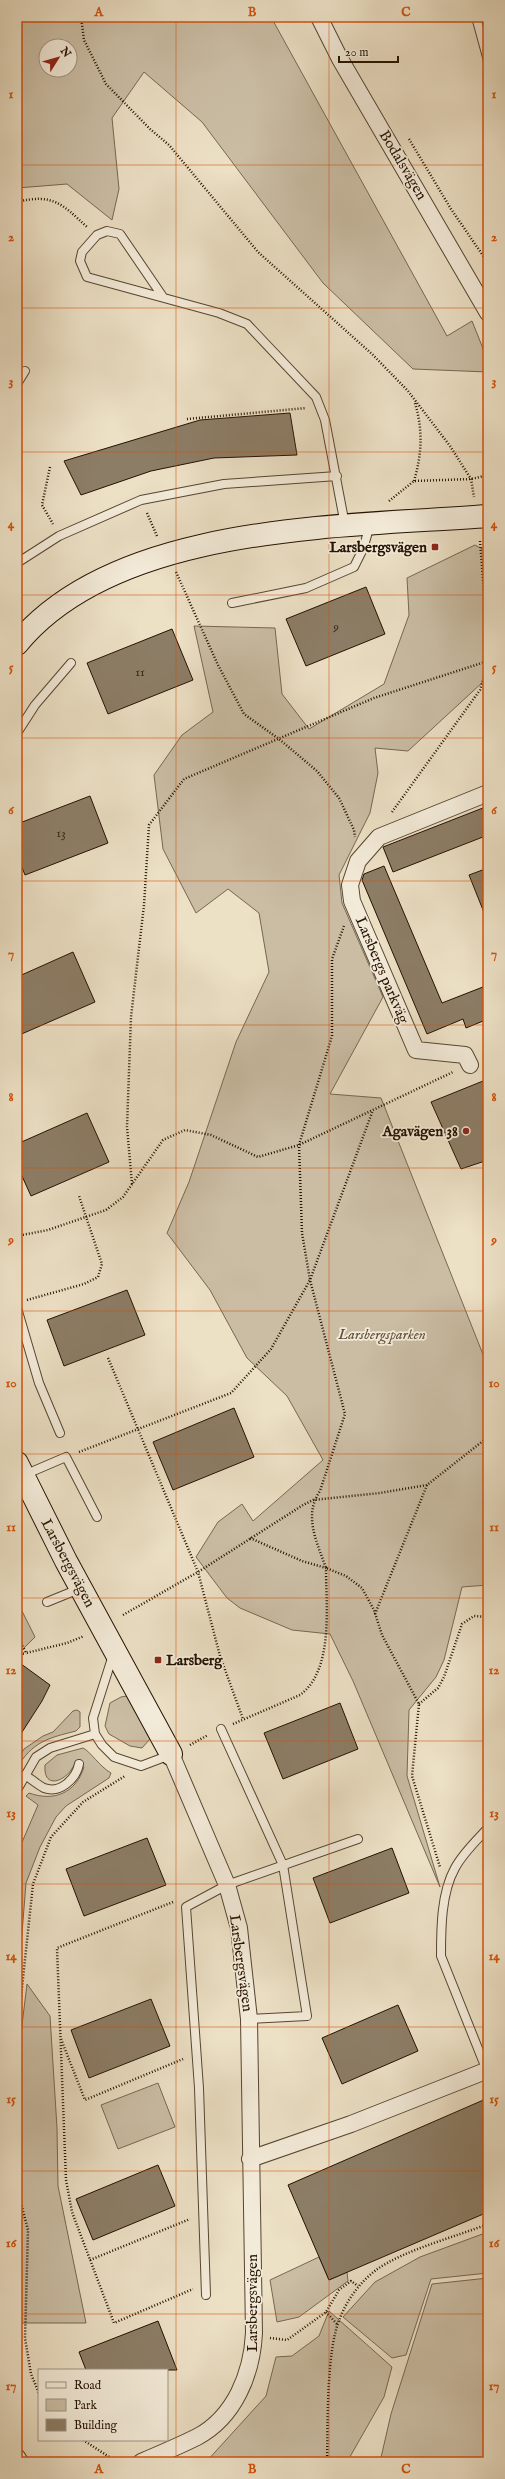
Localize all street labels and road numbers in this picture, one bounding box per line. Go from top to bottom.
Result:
street label: Bodalsvägen [375,127,431,203]
street label: Larsbergs parkväg [351,914,413,1027]
street label: Larsbergsvägen [37,1515,99,1611]
street label: Larsbergsvägen [225,1913,257,2013]
street label: Larsbergsvägen [243,2254,262,2352]

